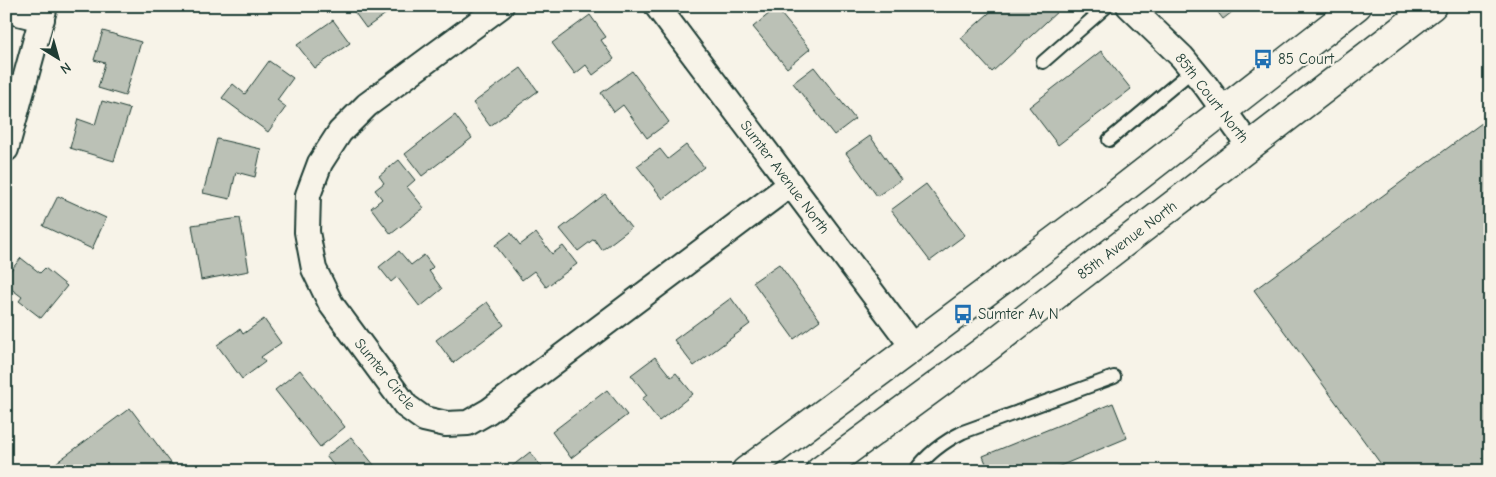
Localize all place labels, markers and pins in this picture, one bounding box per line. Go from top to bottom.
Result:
bus stop icon: 85 Court [1252,48,1274,70]
place label: 85 Court [1278,50,1335,68]
bus stop icon: Sumter Av N [952,303,974,325]
place label: Sumter Av N [978,305,1059,323]

